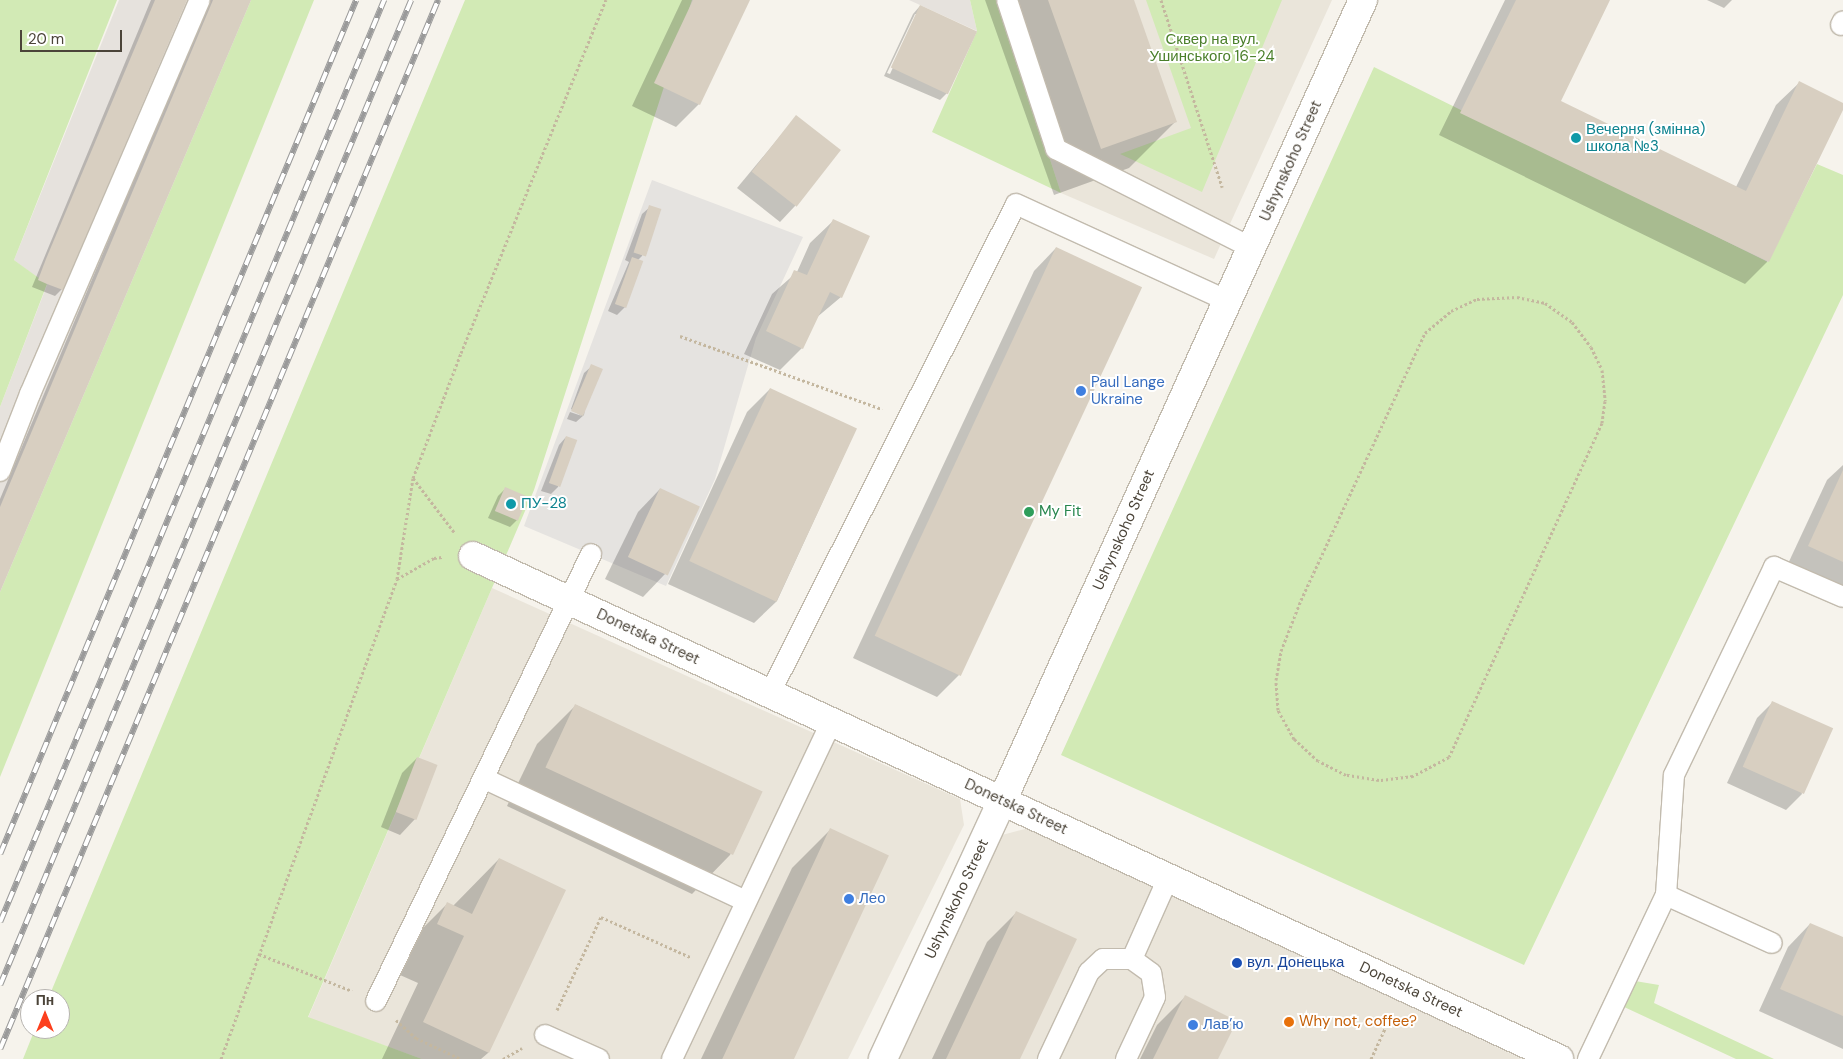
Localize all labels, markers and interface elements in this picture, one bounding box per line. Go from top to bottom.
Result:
scale bar [22,20,125,52]
text: 20 m [28,29,64,49]
park label: Сквер на вул. Ушинського 16-24 [1149,30,1275,65]
street label: Ushynskoho Street [1256,98,1326,224]
place label: Вечерня (змінна) школа №3 [1586,120,1705,155]
marker: Вечерня (змінна) школа №3 [1570,132,1582,144]
place label: Paul Lange Ukraine [1091,373,1165,408]
marker: Paul Lange Ukraine [1075,385,1087,397]
street label: Ushynskoho Street [1089,467,1159,593]
place label: ПУ-28 [521,495,567,513]
marker: ПУ-28 [505,498,517,510]
place label: My Fit [1039,503,1081,521]
marker: My Fit [1023,506,1035,518]
street label: Donetska Street [594,605,702,669]
street label: Donetska Street [962,775,1070,839]
street label: Ushynskoho Street [921,836,993,962]
place label: Лео [859,890,886,908]
marker: Лео [843,893,855,905]
place label: вул. Донецька [1247,954,1344,972]
marker: вул. Донецька [1231,957,1243,969]
street label: Donetska Street [1357,958,1465,1022]
north arrow [20,989,70,1039]
text: Пн [36,991,54,1009]
place label: Why not, coffee? [1299,1013,1417,1031]
place label: Лав’ю [1203,1016,1244,1034]
marker: Why not, coffee? [1283,1016,1295,1028]
marker: Лав’ю [1187,1019,1199,1031]

